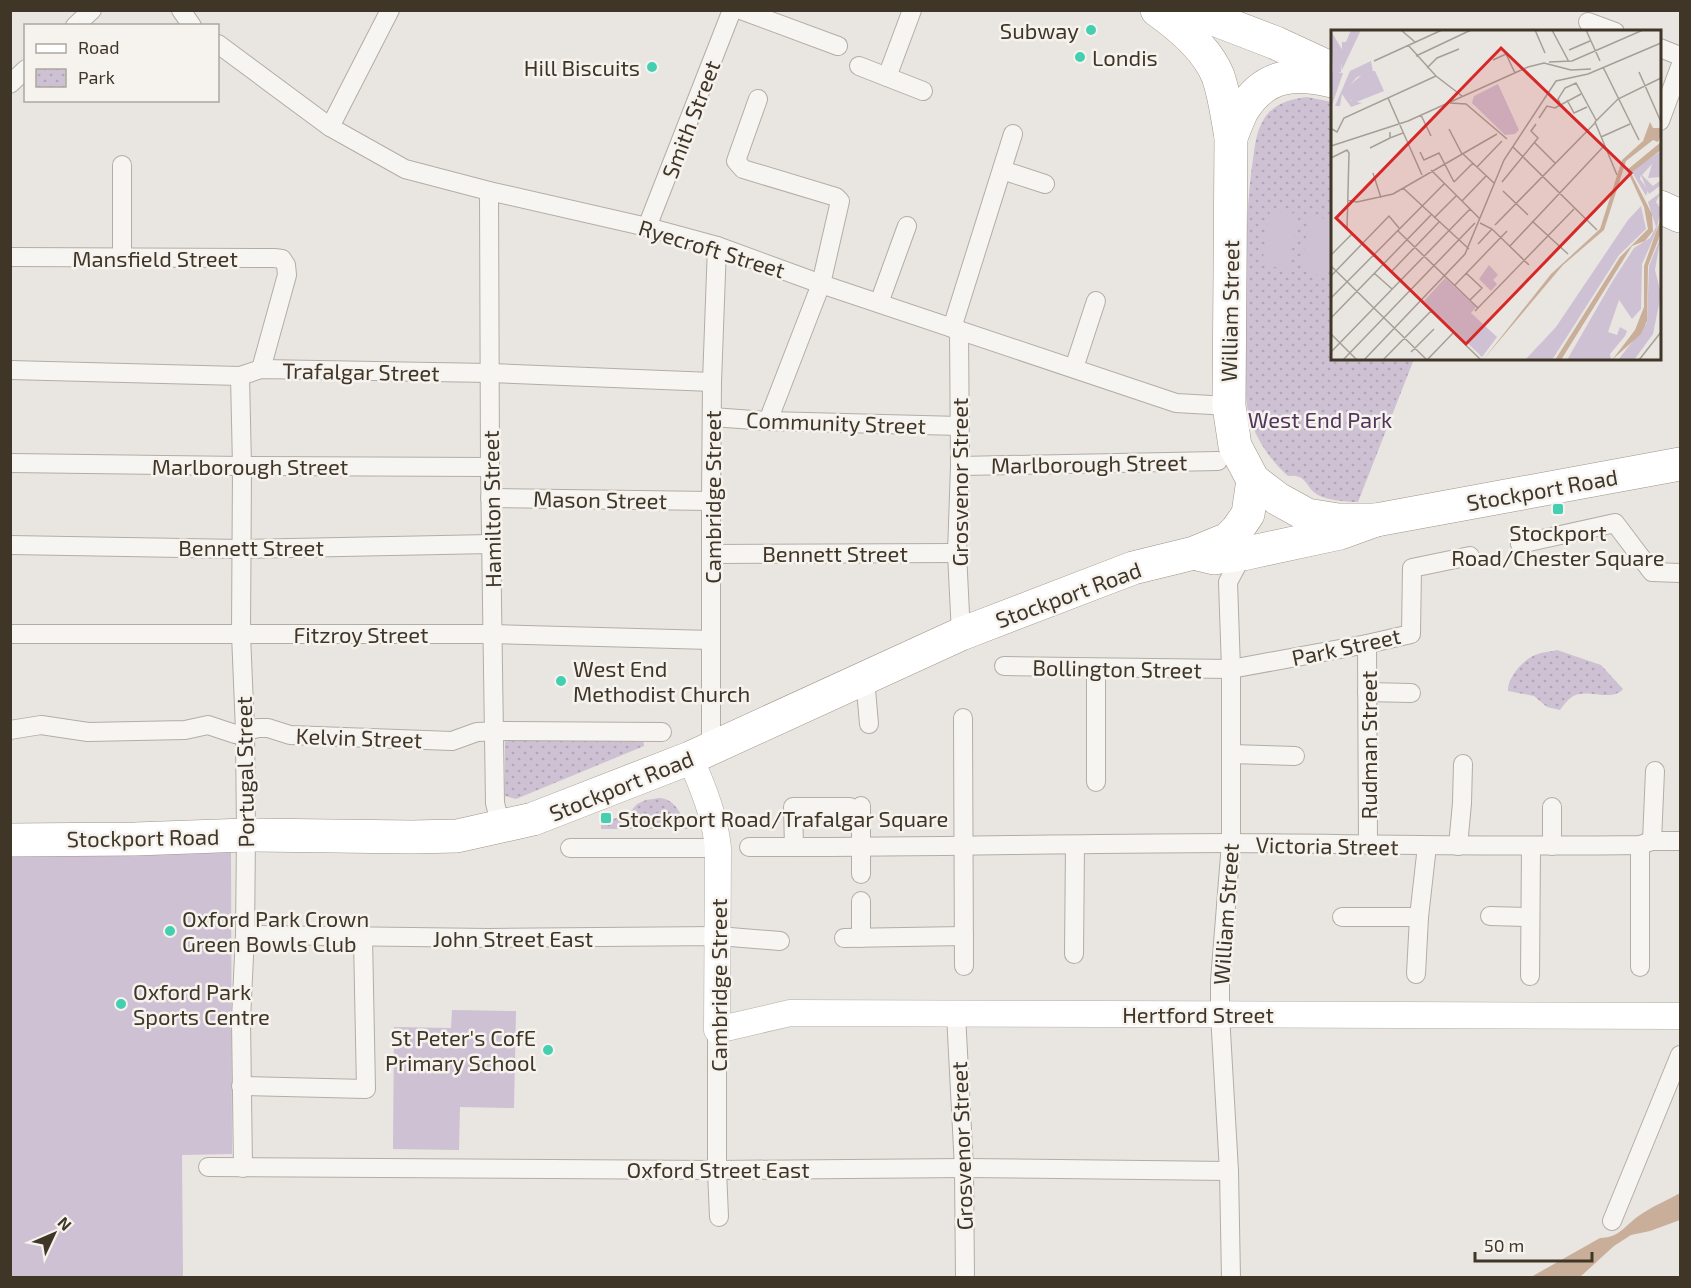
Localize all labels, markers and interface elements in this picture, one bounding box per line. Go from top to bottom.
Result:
place label: Subway [1000,17,1079,43]
marker: Subway [1084,23,1098,37]
legend [24,24,219,102]
inset map [1331,30,1661,360]
text: Road [78,36,119,58]
place label: Londis [1092,44,1158,70]
marker: Londis [1073,50,1087,64]
place label: Hill Biscuits [524,54,640,80]
street label: Smith Street [656,56,724,182]
marker: Hill Biscuits [645,60,659,74]
text: Park [78,66,115,88]
street label: Ryecroft Street [636,213,788,283]
street label: William Street [1215,240,1243,382]
street label: Mansfield Street [72,245,238,271]
street label: Trafalgar Street [282,357,440,385]
street label: Grosvenor Street [946,398,972,566]
street label: Community Street [746,406,926,438]
park label: West End Park [1248,406,1392,432]
street label: Cambridge Street [699,410,725,584]
street label: Hamilton Street [477,430,505,588]
street label: Marlborough Street [991,448,1187,478]
street label: Marlborough Street [152,453,348,479]
street label: Stockport Road [1464,463,1620,515]
street label: Mason Street [533,485,667,513]
marker: Stockport Road/Chester Square [1551,502,1565,516]
place label: Stockport Road/Chester Square [1451,519,1665,570]
street label: Bennett Street [178,534,324,560]
street label: Bennett Street [762,540,908,566]
street label: Stockport Road [992,556,1144,632]
street label: Fitzroy Street [293,621,429,647]
street label: Park Street [1289,622,1403,670]
street label: Bollington Street [1032,654,1202,682]
place label: West End Methodist Church [573,655,750,706]
street label: Rudman Street [1355,671,1381,819]
marker: West End Methodist Church [554,674,568,688]
street label: Portugal Street [230,696,258,848]
street label: Kelvin Street [295,722,423,752]
street label: Stockport Road [545,744,697,826]
place label: Stockport Road/Trafalgar Square [618,805,948,831]
marker: Stockport Road/Trafalgar Square [599,811,613,825]
street label: Stockport Road [66,823,220,851]
street label: Victoria Street [1255,831,1399,859]
street label: William Street [1207,842,1243,986]
street label: Cambridge Street [705,898,731,1072]
place label: Oxford Park Crown Green Bowls Club [182,905,369,956]
marker: Oxford Park Crown Green Bowls Club [163,924,177,938]
street label: John Street East [433,925,593,951]
place label: Oxford Park Sports Centre [133,978,270,1029]
marker: Oxford Park Sports Centre [114,997,128,1011]
street label: Hertford Street [1122,1001,1274,1027]
place label: St Peter's CofE Primary School [385,1024,536,1075]
marker: St Peter's CofE Primary School [541,1043,555,1057]
street label: Grosvenor Street [945,1061,977,1231]
street label: Oxford Street East [626,1156,810,1182]
north arrow [24,1204,84,1264]
text: N [54,1212,76,1234]
scale bar [1475,1225,1592,1263]
text: 50 m [1484,1234,1524,1256]

